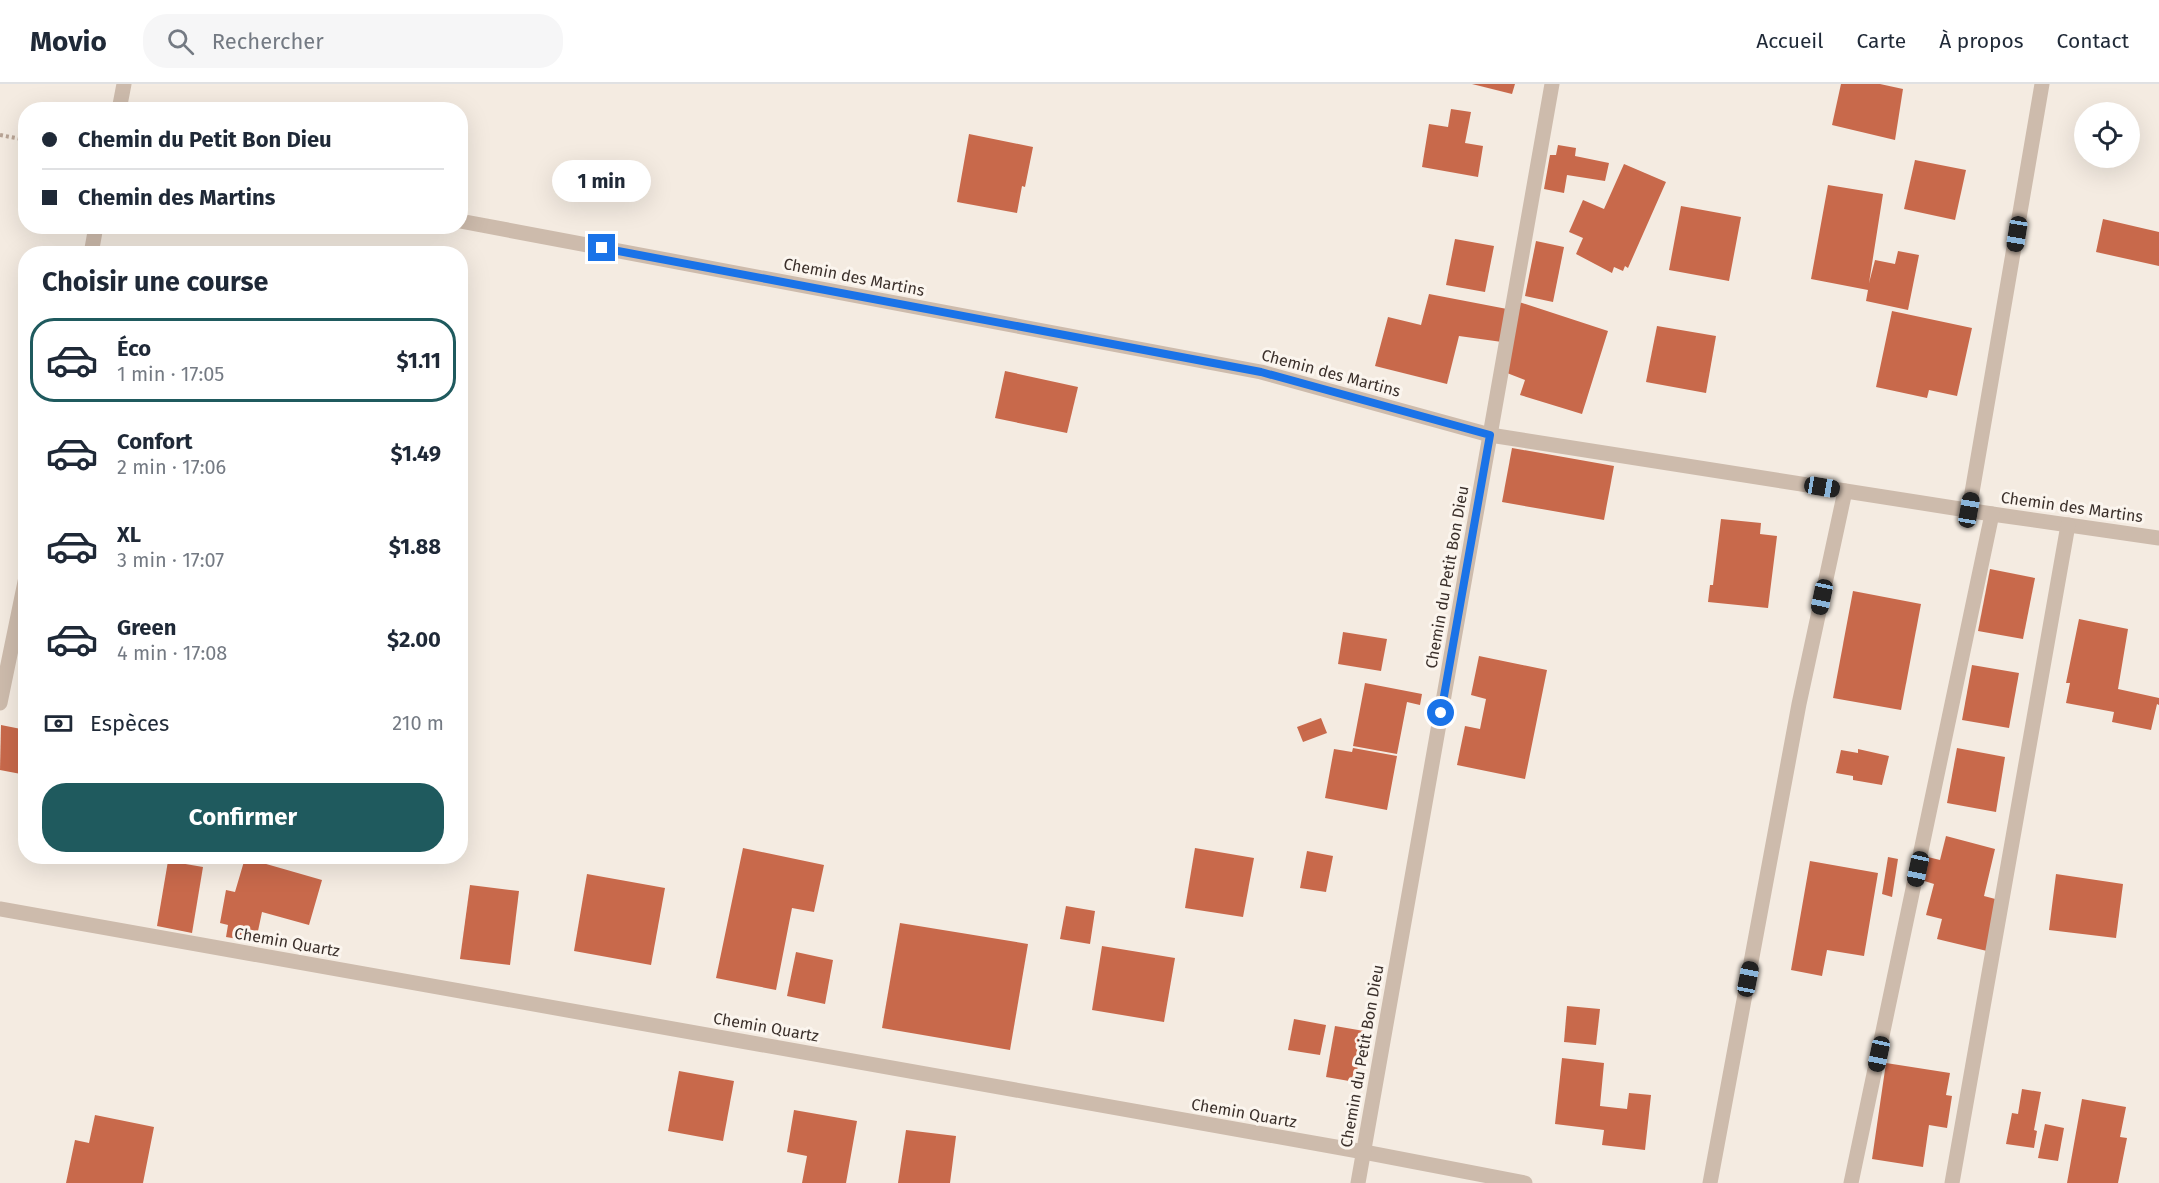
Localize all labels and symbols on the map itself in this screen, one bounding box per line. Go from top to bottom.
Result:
callout: 1 min [552,161,652,203]
car [2005,215,2029,253]
route end [588,234,615,261]
street label: Chemin des Martins [782,254,926,300]
street label: Chemin des Martins [1259,345,1403,401]
car [1803,475,1841,499]
street label: Chemin du Petit Bon Dieu [1422,484,1472,670]
street label: Chemin des Martins [2000,488,2144,526]
car [1957,491,1981,529]
car [1809,578,1835,616]
route start [1427,699,1454,726]
car [1905,850,1931,888]
street label: Chemin Quartz [233,923,341,961]
car [1736,960,1760,998]
street label: Chemin du Petit Bon Dieu [1337,963,1387,1149]
street label: Chemin Quartz [712,1008,820,1046]
car [1866,1035,1892,1073]
street label: Chemin Quartz [1190,1094,1298,1132]

